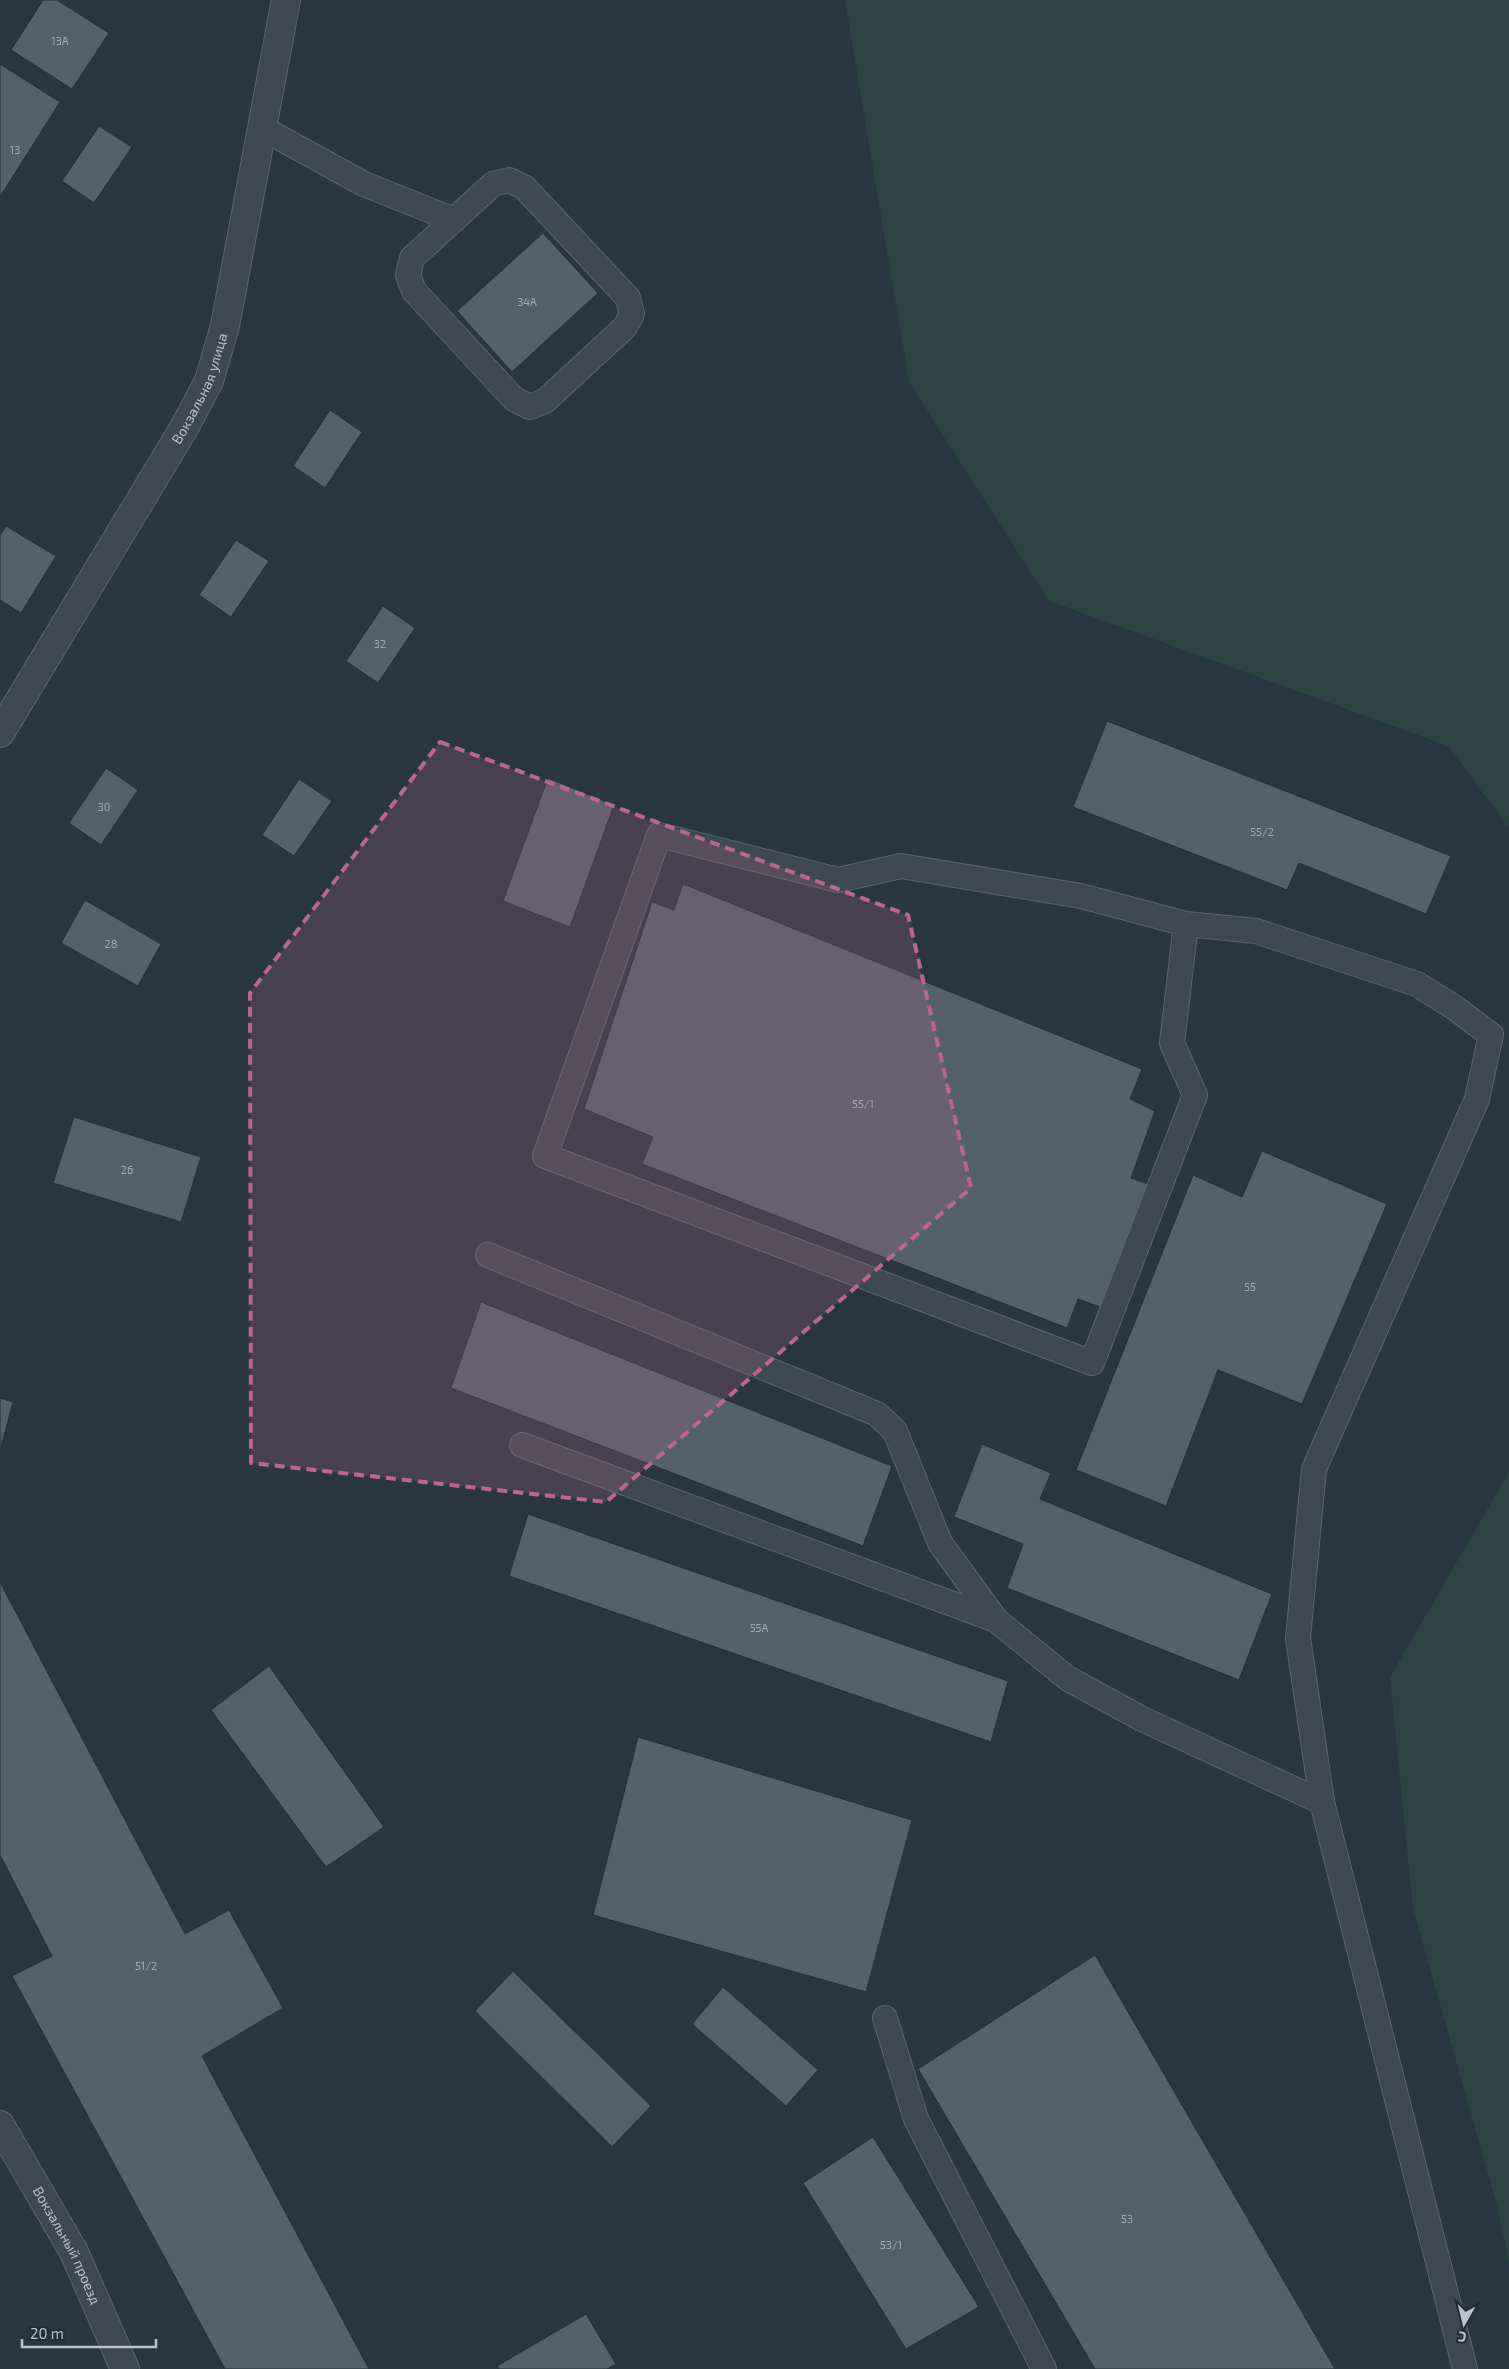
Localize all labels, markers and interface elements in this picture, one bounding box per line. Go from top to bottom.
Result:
house number: 13А [51,34,69,47]
house number: 13 [10,143,20,156]
house number: 34А [517,295,537,308]
street label: Вокзальная улица [167,331,230,447]
house number: 32 [374,637,386,650]
house number: 30 [98,800,110,813]
house number: 55/2 [1250,825,1274,838]
house number: 28 [105,937,117,950]
house number: 55/1 [852,1097,874,1110]
house number: 26 [121,1163,133,1176]
house number: 55 [1244,1280,1256,1293]
house number: 55А [750,1621,768,1634]
house number: 51/2 [135,1959,157,1972]
street label: Вокзальный проезд [30,2183,105,2307]
house number: 53 [1121,2212,1133,2225]
house number: 53/1 [880,2238,902,2251]
north arrow [1439,2299,1489,2349]
scale bar [22,2316,156,2348]
text: 20 m [30,2324,64,2342]
text: С [1457,2328,1467,2346]

